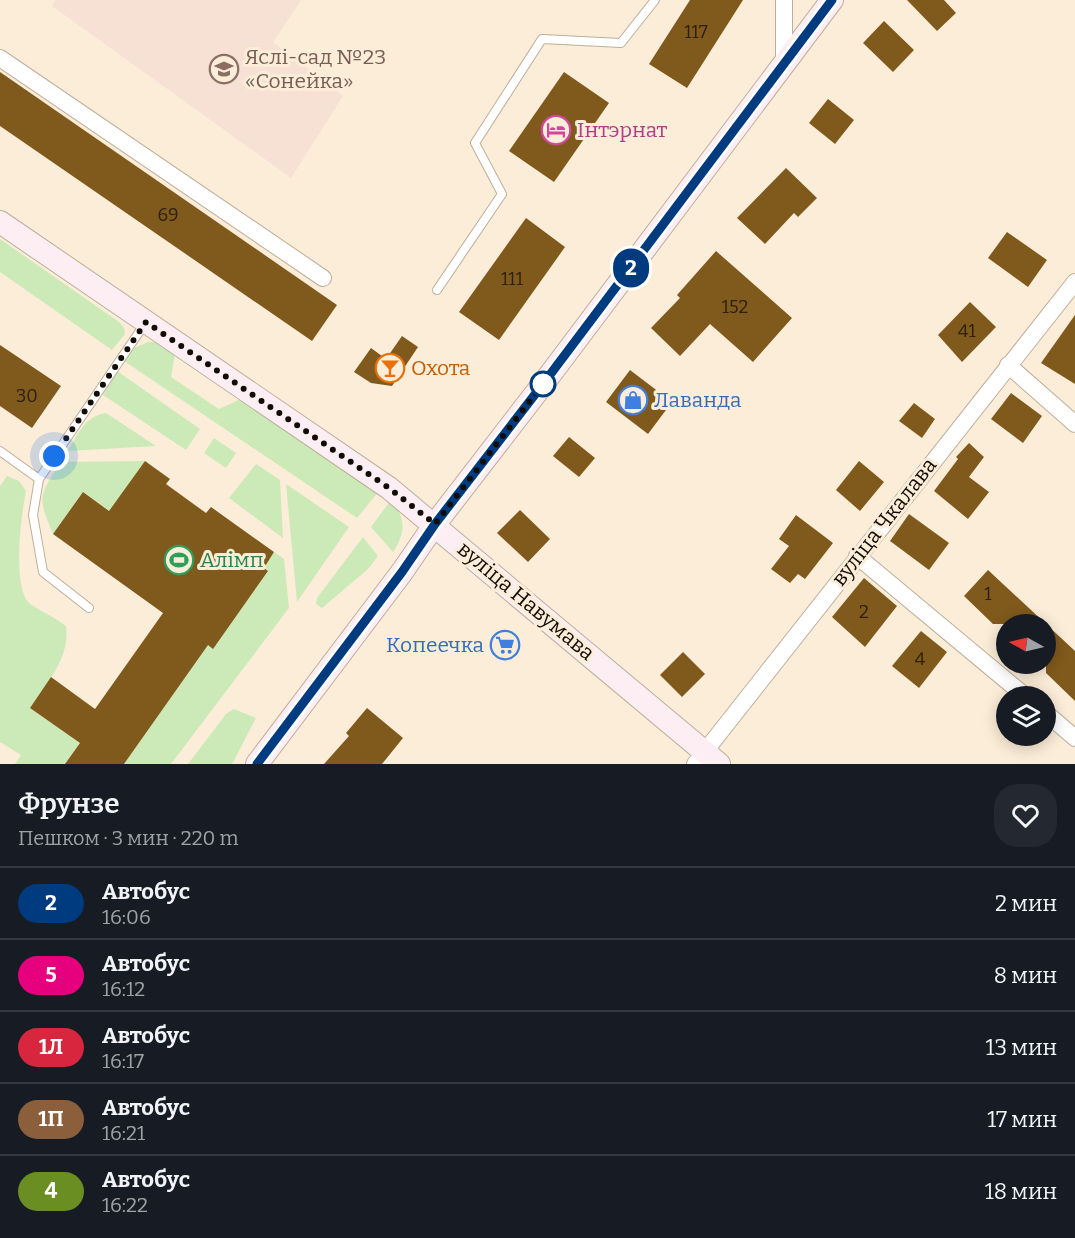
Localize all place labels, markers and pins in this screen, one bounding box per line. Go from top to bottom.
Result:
place label: Яслі-сад №23 «Сонейка» [245,44,386,94]
school or university icon: Яслі-сад №23 «Сонейка» [208,53,240,85]
hotel icon: Інтэрнат [540,114,572,146]
place label: Інтэрнат [577,117,667,143]
bar icon: Охота [374,352,406,384]
place label: Охота [411,355,471,381]
unlabelled marker [530,371,556,397]
shop icon: Лаванда [617,384,649,416]
place label: Лаванда [654,387,742,413]
sports icon: Алімп [163,544,195,576]
place label: Алімп [200,547,264,573]
supermarket icon: Копеечка [489,629,521,661]
place label: Копеечка [386,632,484,658]

